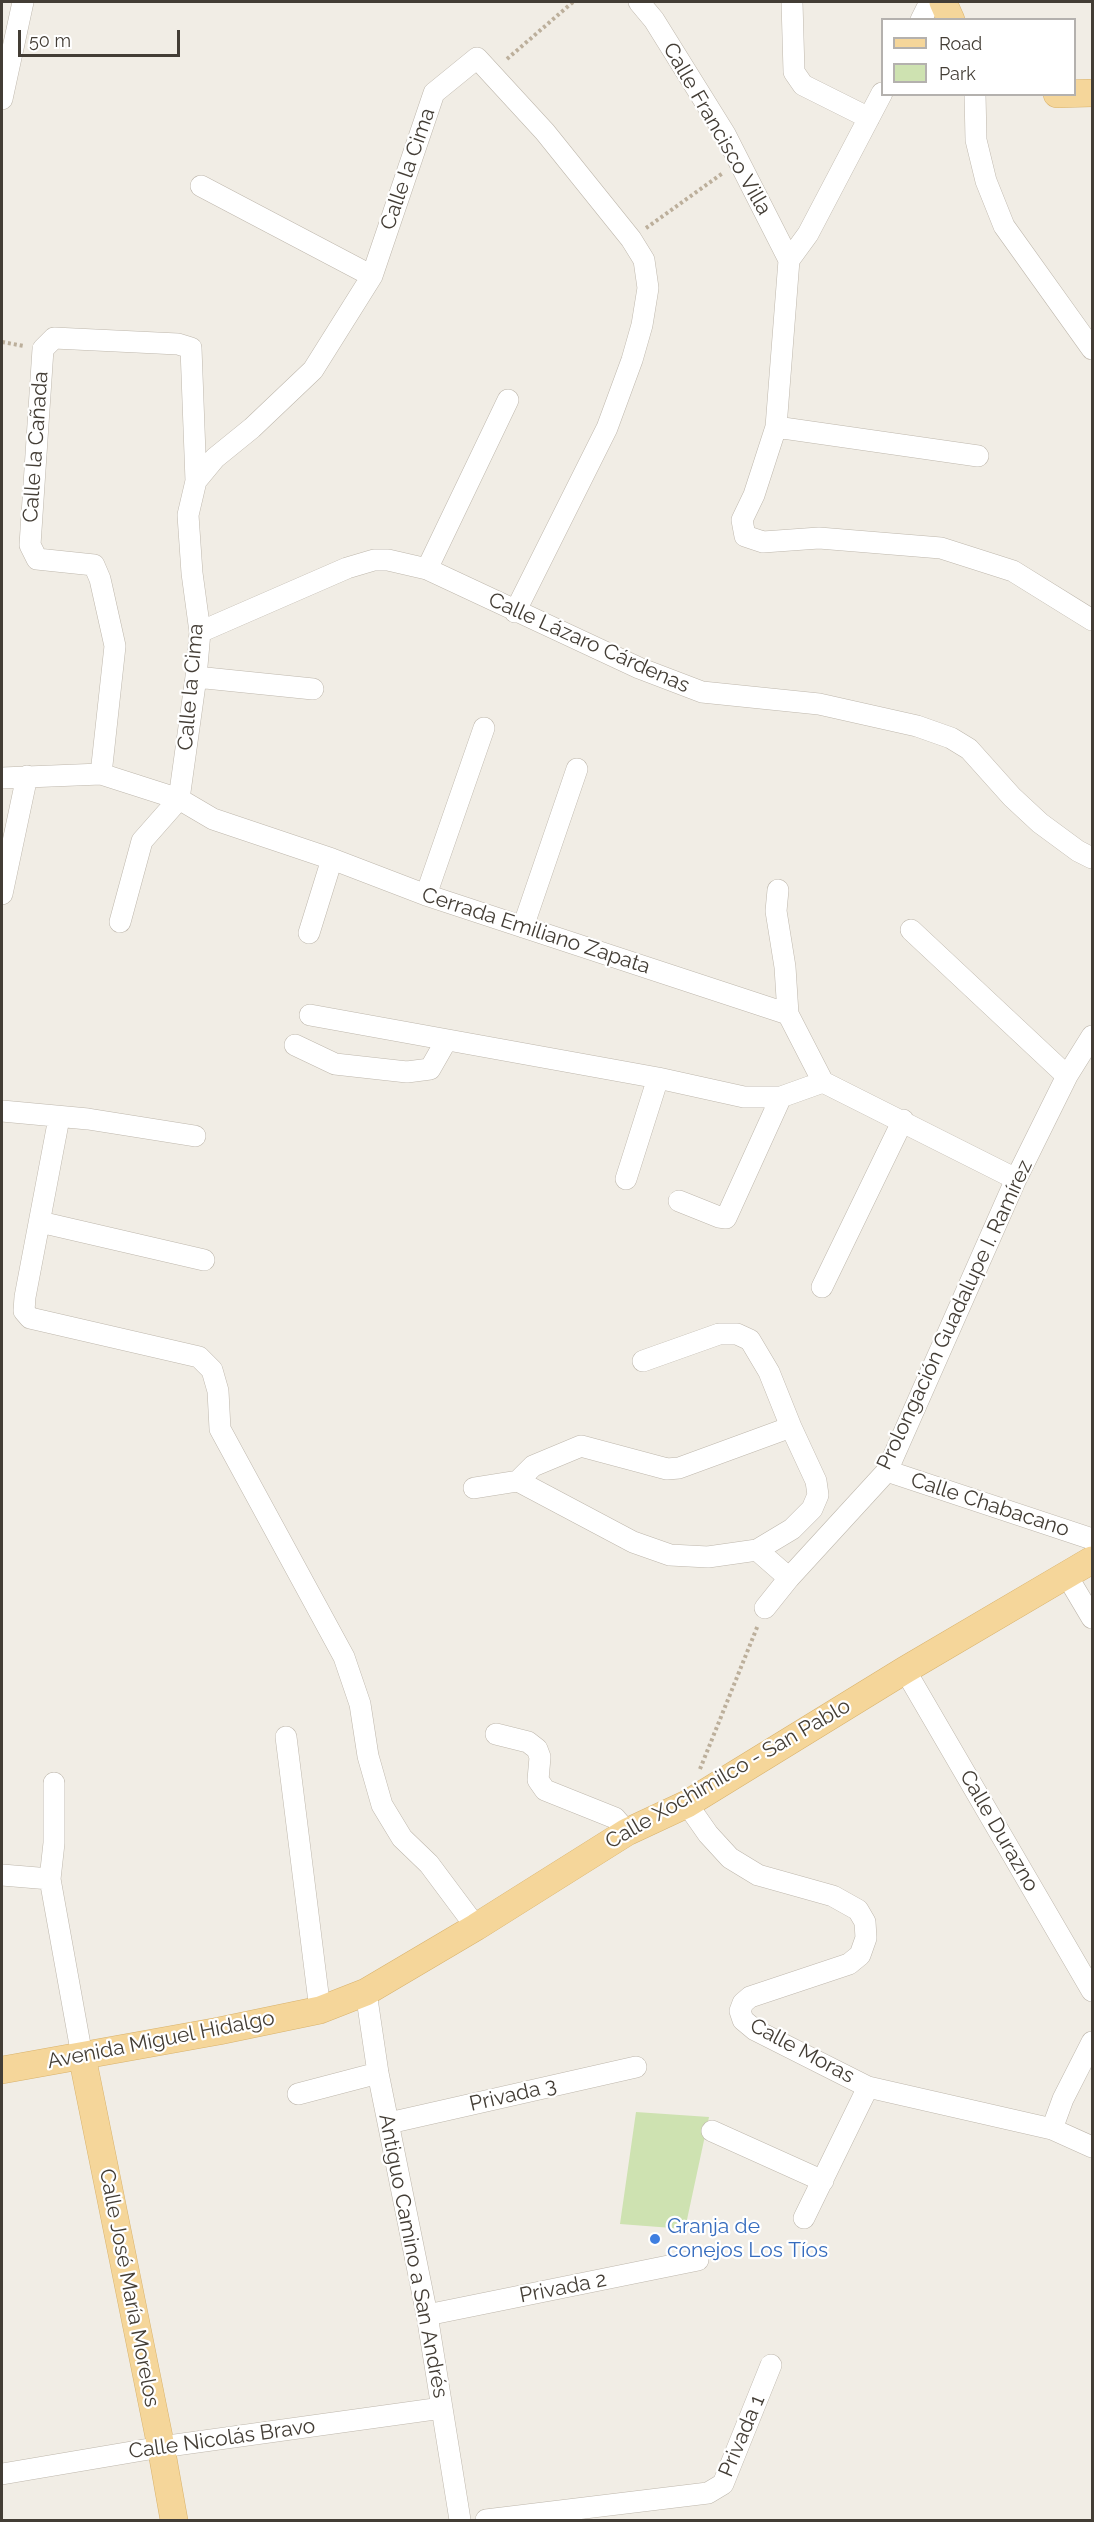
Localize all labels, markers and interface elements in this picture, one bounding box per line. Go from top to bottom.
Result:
scale bar [21,18,183,56]
legend [881,18,1076,96]
text: 50 m [29,30,71,51]
text: Road [939,33,982,54]
street label: Calle Francisco Villa [657,38,777,220]
text: Park [939,63,976,84]
street label: Calle la Cima [375,105,441,233]
street label: Calle la Cañada [18,371,54,523]
street label: Calle Lázaro Cárdenas [485,587,693,699]
street label: Calle la Cima [173,623,209,751]
street label: Cerrada Emiliano Zapata [419,882,653,980]
street label: Prolongación Guadalupe I. Ramírez [872,1156,1038,1474]
street label: Calle Chabacano [908,1467,1072,1543]
street label: Calle Xochimilco - San Pablo [601,1693,855,1855]
street label: Calle Durazno [954,1766,1044,1896]
street label: Avenida Miguel Hidalgo [45,2006,277,2074]
street label: Calle Moras [745,2013,859,2089]
street label: Privada 3 [467,2073,559,2117]
street label: Antiguo Camino a San Andrés [373,2112,453,2400]
street label: Calle José María Morelos [94,2167,164,2409]
place label: Granja de conejos Los Tíos [667,2214,828,2264]
marker: Granja de conejos Los Tíos [648,2232,662,2246]
street label: Privada 2 [517,2267,609,2309]
street label: Privada 1 [714,2391,770,2481]
street label: Calle Nicolás Bravo [127,2413,317,2465]

